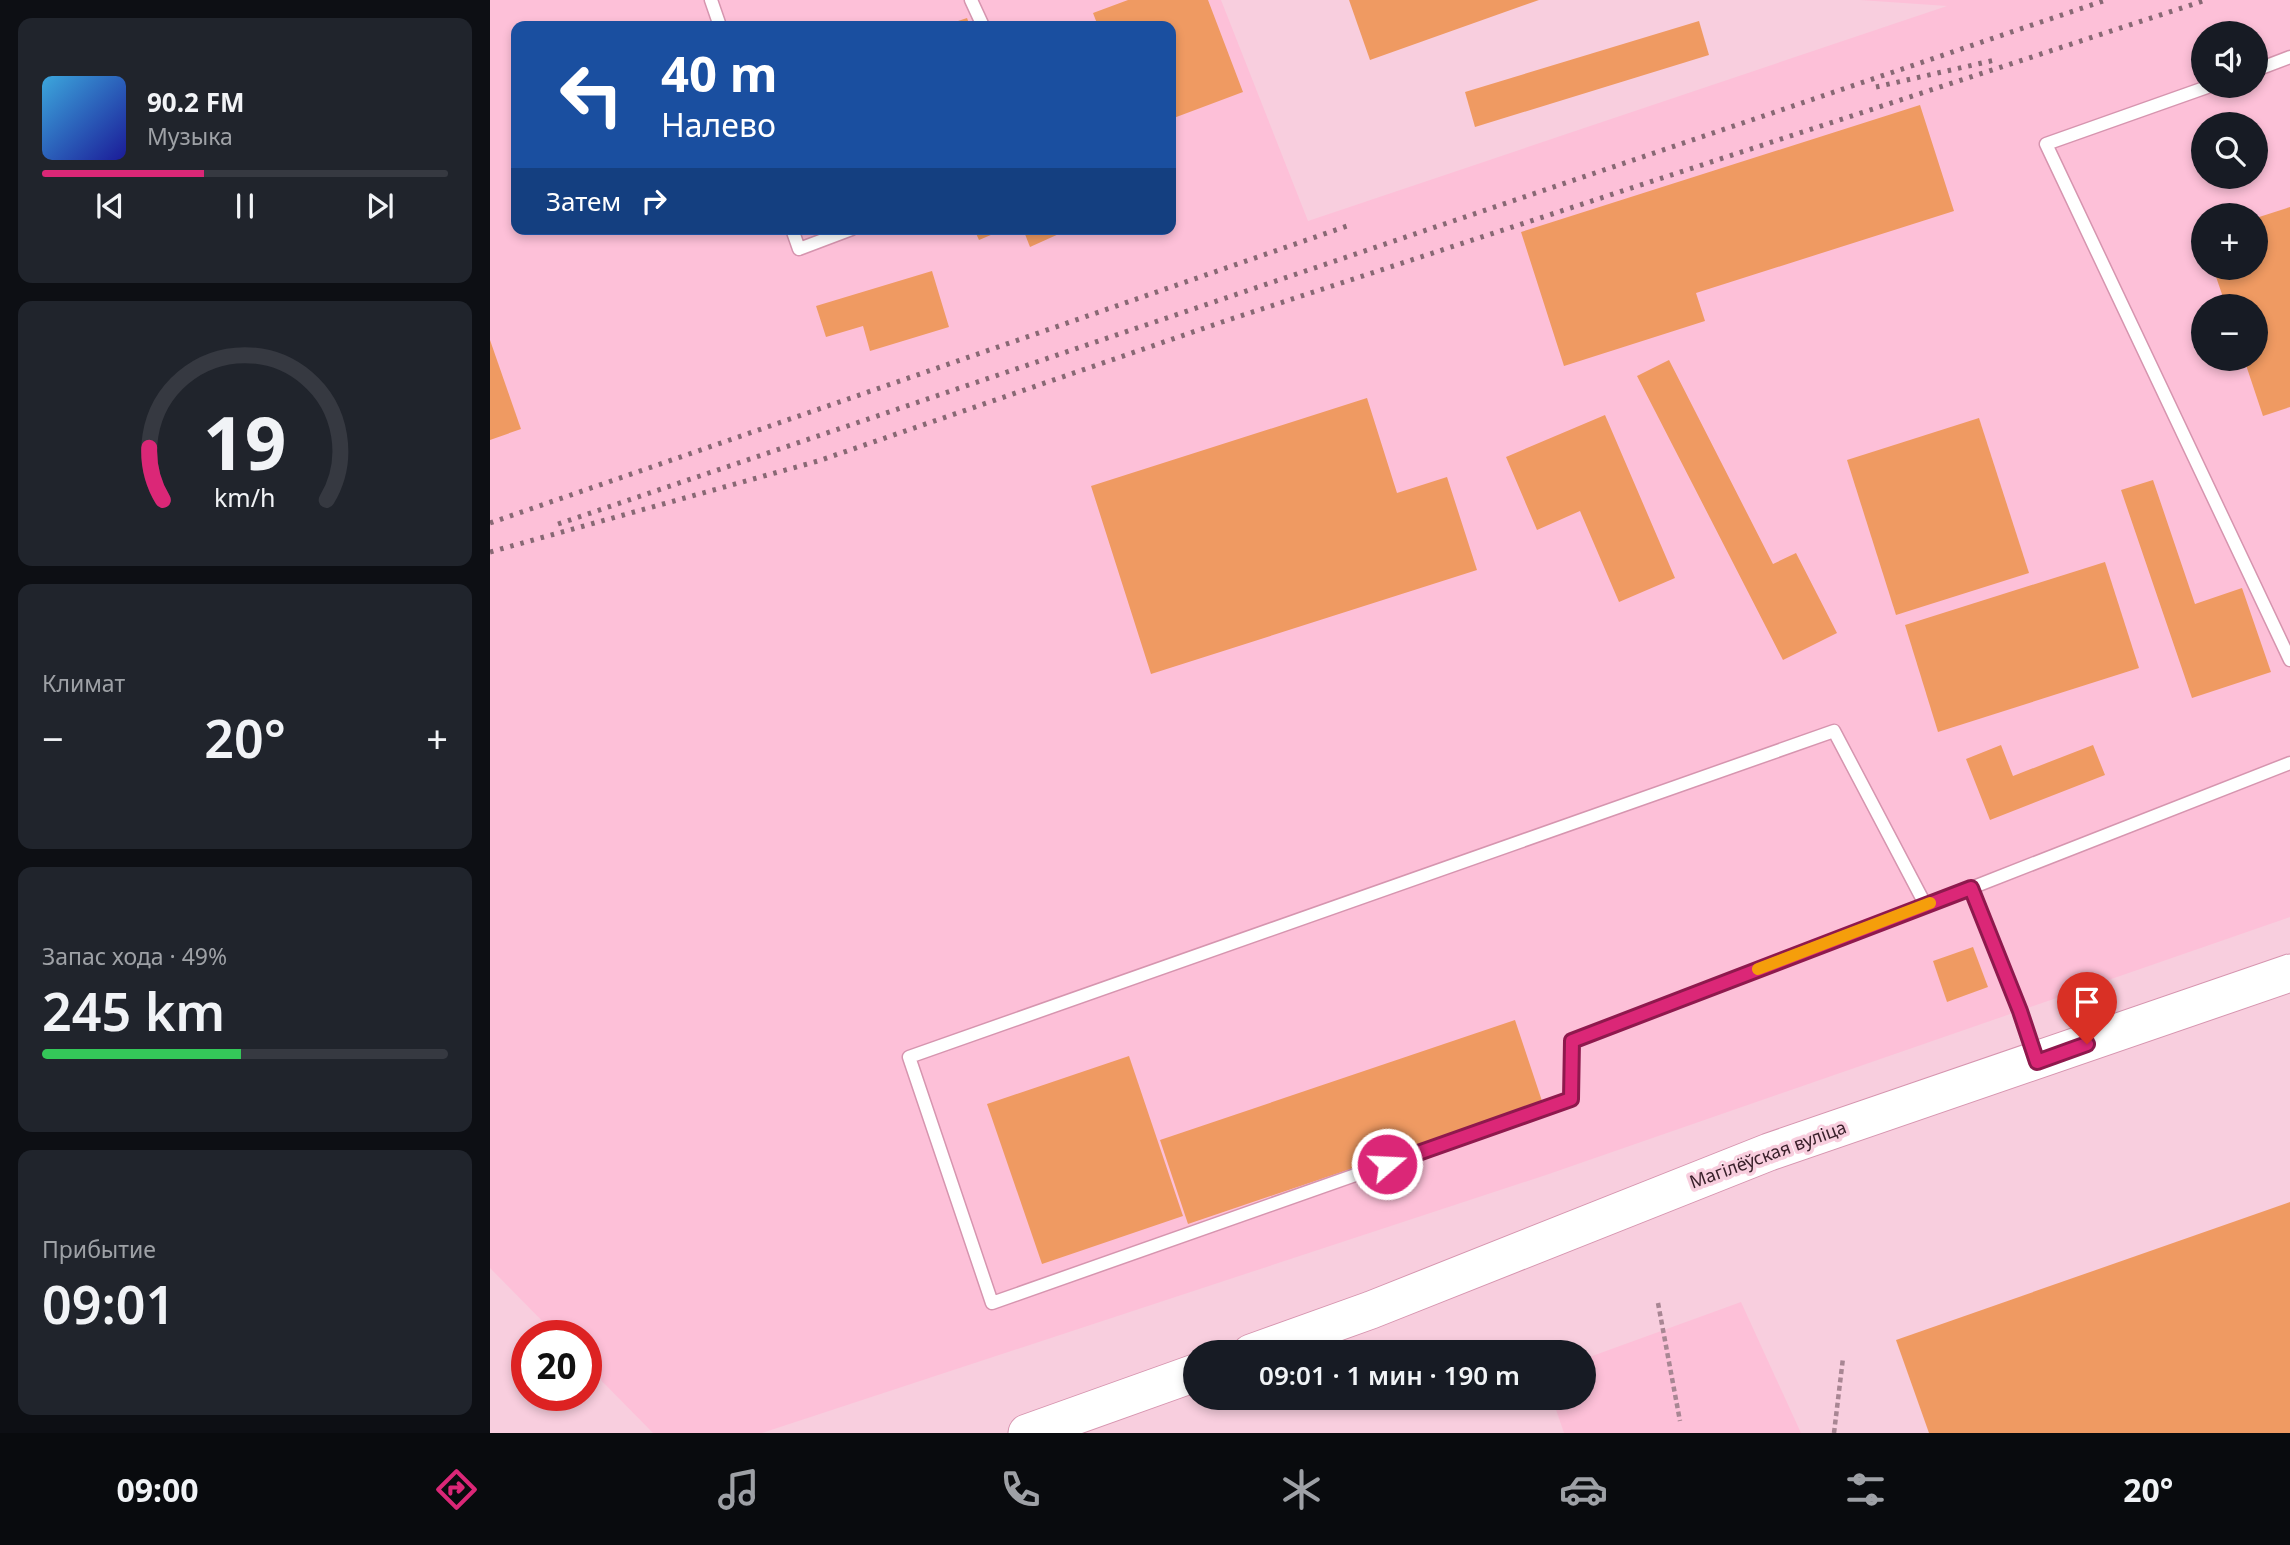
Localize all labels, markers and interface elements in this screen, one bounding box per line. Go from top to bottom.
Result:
map controls [2191,21,2268,371]
button: sound [2191,21,2268,98]
text: 40 m [661,40,778,106]
icon: left [546,49,637,140]
text: 90.2 FM [147,84,244,120]
text: Налево [661,103,776,146]
button: search [2191,112,2268,189]
text: Музыка [147,120,233,152]
icon: right [635,182,673,220]
text: Затем [546,183,621,219]
icon: previous [91,187,129,225]
icon: pause [226,187,264,225]
icon: next [361,187,399,225]
button: + [2191,203,2268,280]
button: − [2191,294,2268,371]
text: 19 [203,392,287,491]
text: km/h [214,479,276,513]
text: Климат [42,667,125,699]
text: 20° [204,702,286,773]
text: − [42,712,64,764]
text: + [426,712,448,764]
text: Запас хода · 49% [42,940,227,972]
pin [2057,972,2117,1044]
text: 245 km [42,975,225,1046]
icon: arrive [2068,983,2106,1021]
street label: Магілёўская вуліца [1686,1115,1849,1194]
position arrow [1350,1127,1424,1201]
text: Прибытие [42,1233,156,1265]
text: 09:01 [42,1268,175,1339]
speed limit sign: 20 [511,1320,602,1411]
text: 09:01 · 1 мин · 190 m [1259,1357,1520,1393]
icon: directions [432,1465,481,1514]
icon: music [714,1465,763,1514]
icon: phone [996,1465,1045,1514]
icon: climate [1277,1465,1326,1514]
icon: car [1559,1465,1608,1514]
icon: filters [1841,1465,1890,1514]
text: 09:00 [116,1468,199,1511]
text: 20° [2123,1468,2173,1511]

